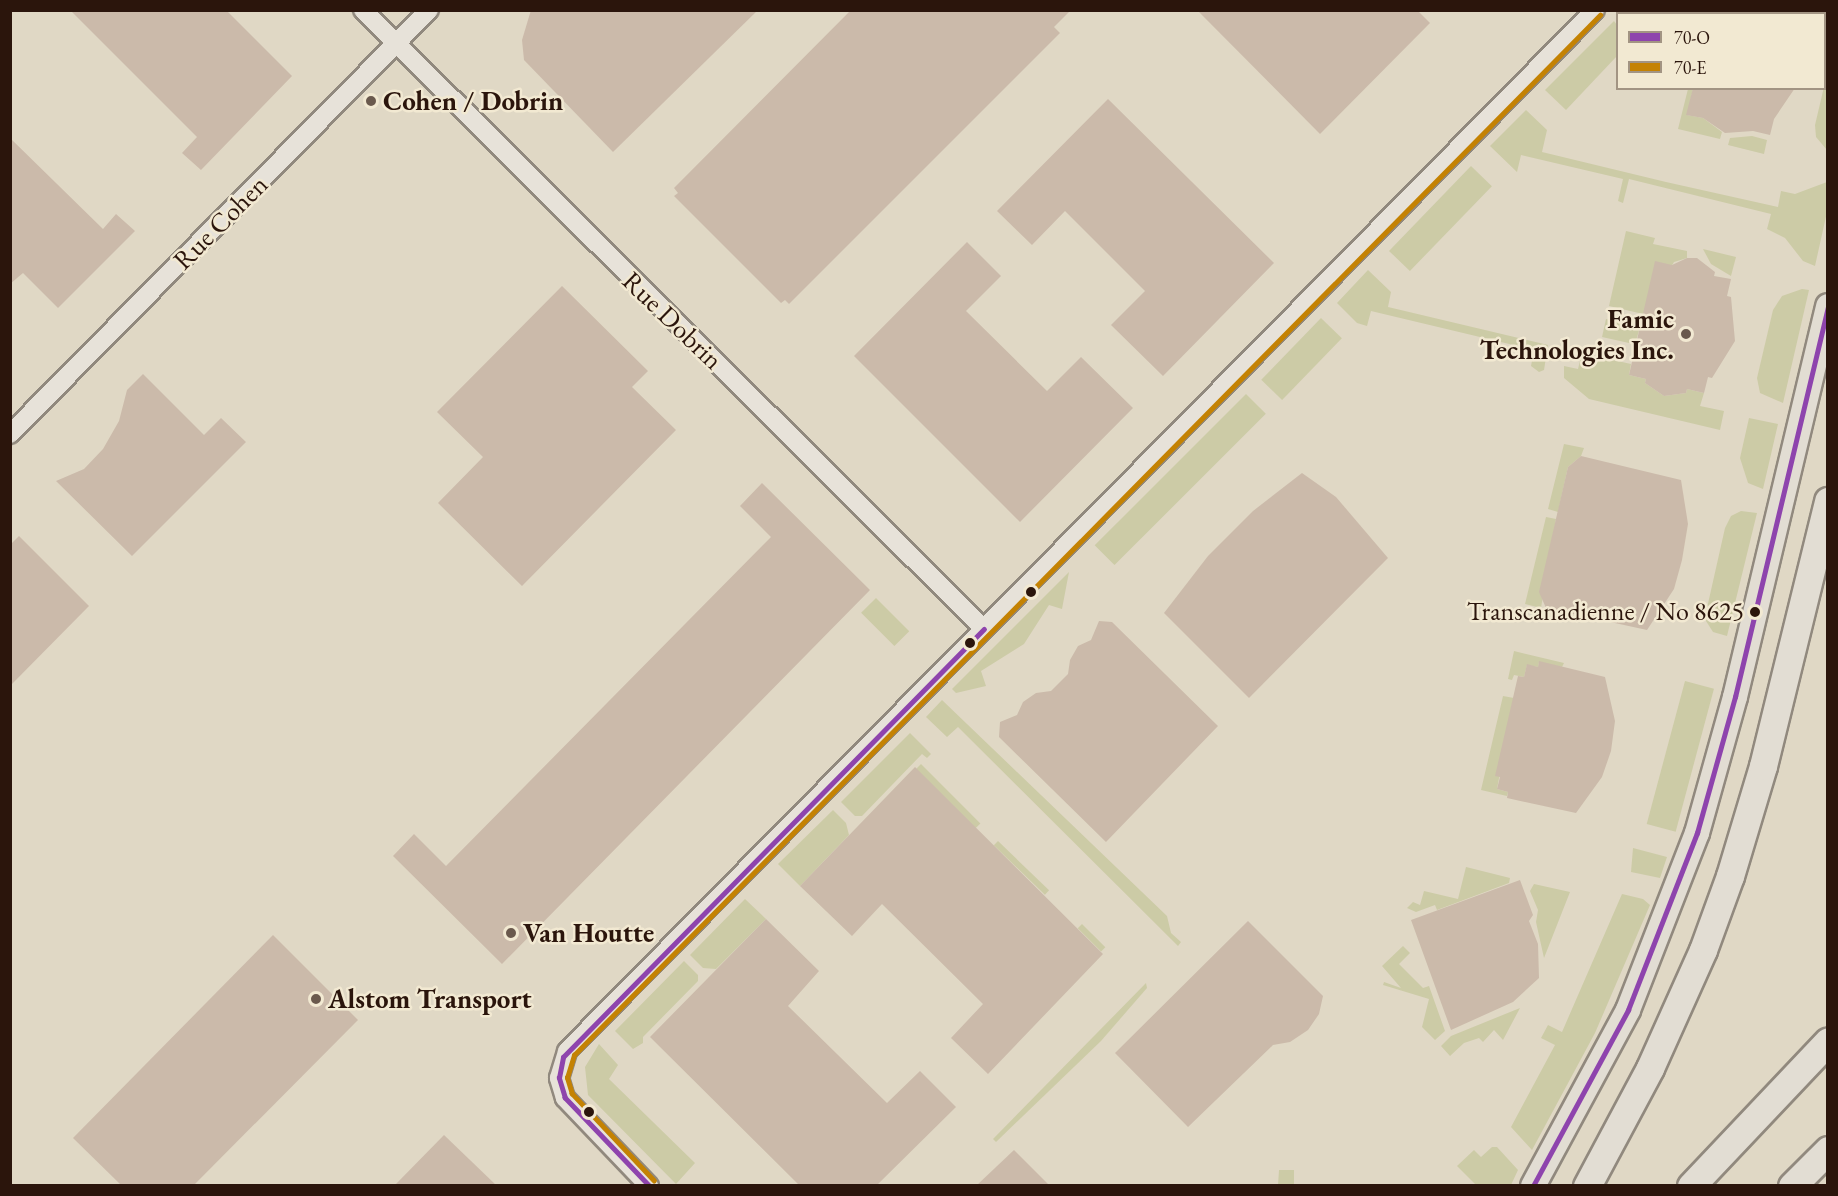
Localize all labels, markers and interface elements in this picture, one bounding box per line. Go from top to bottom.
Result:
legend [1616,12,1826,90]
text: 70-O [1674,26,1710,49]
text: 70-E [1674,56,1706,79]
place label: Cohen / Dobrin [383,85,563,117]
marker: Cohen / Dobrin [364,94,378,108]
street label: Rue Cohen [166,168,274,276]
street label: Rue Dobrin [616,264,730,376]
place label: Famic Technologies Inc. [1480,302,1674,365]
marker: Famic Technologies Inc. [1679,327,1693,341]
unlabelled marker [1025,586,1037,598]
place label: Transcanadienne / No 8625 [1467,596,1744,628]
marker: Transcanadienne / No 8625 [1749,606,1761,618]
unlabelled marker [964,637,976,649]
place label: Van Houtte [523,917,654,949]
marker: Van Houtte [504,926,518,940]
place label: Alstom Transport [328,983,532,1015]
marker: Alstom Transport [309,992,323,1006]
unlabelled marker [583,1106,595,1118]

